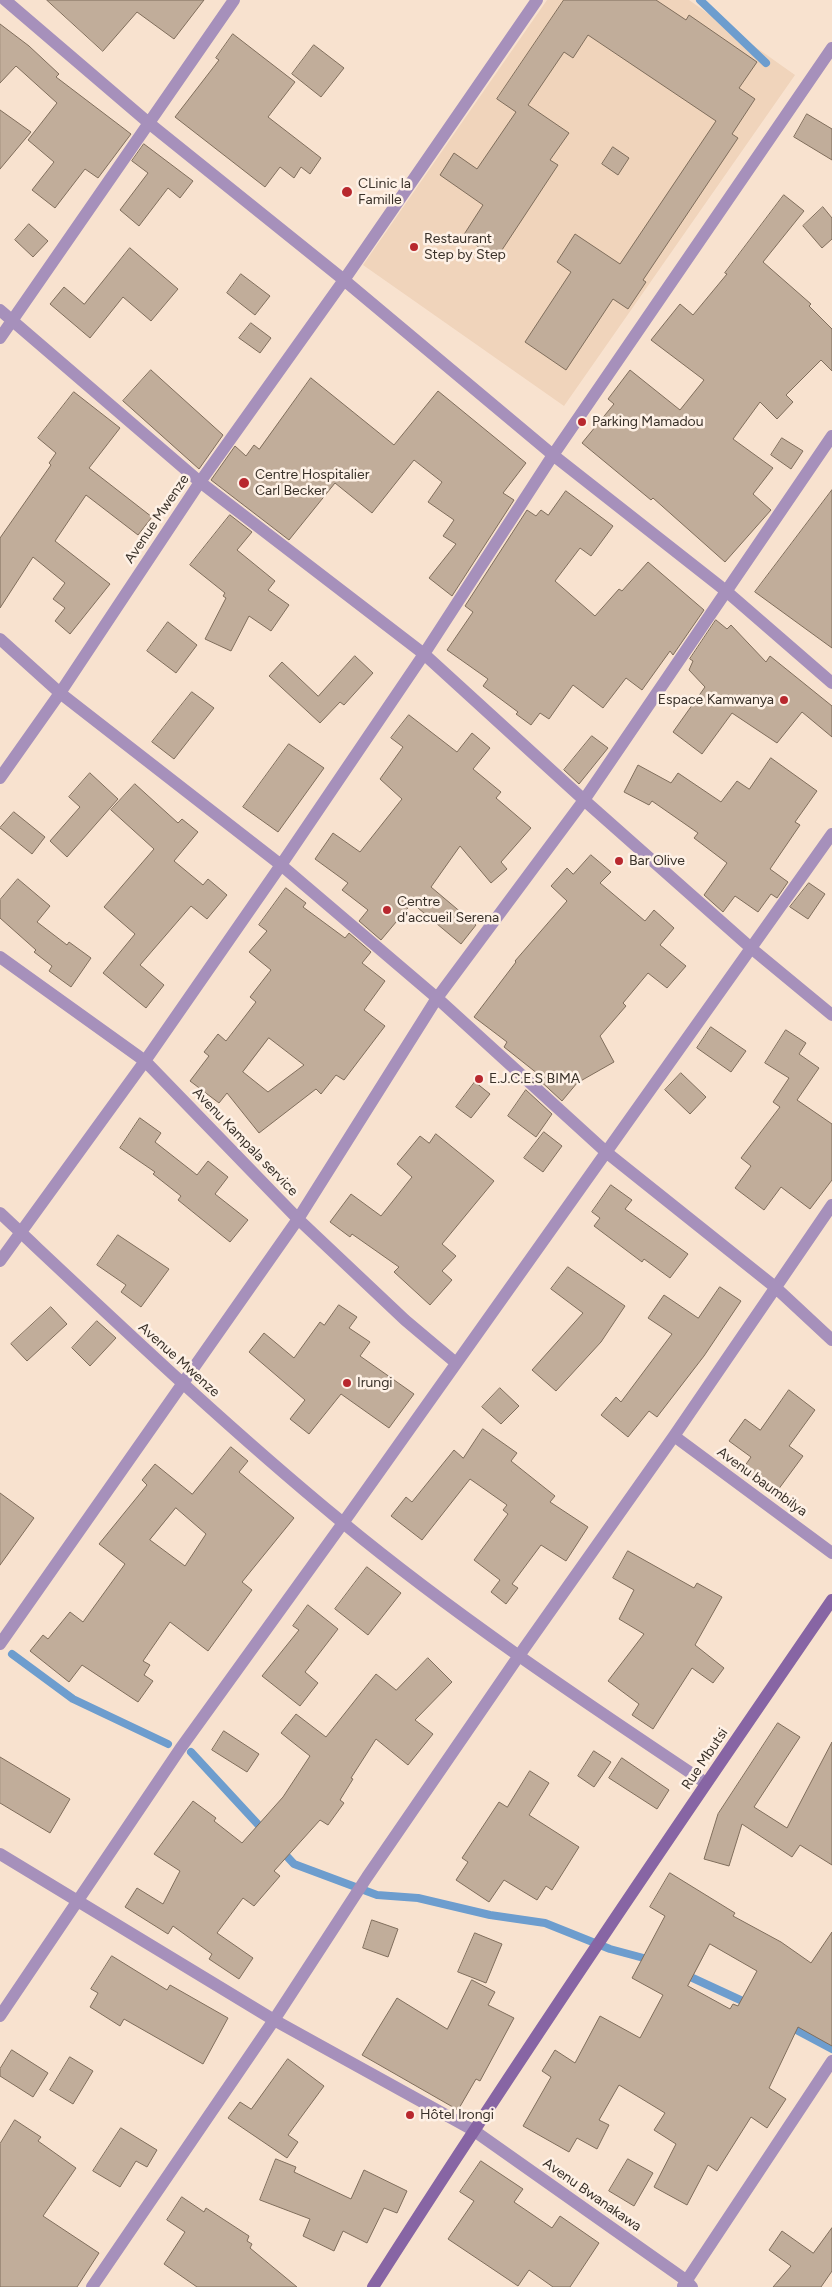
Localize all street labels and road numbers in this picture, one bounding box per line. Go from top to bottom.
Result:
street label: Avenue Mwenze [121,471,193,567]
street label: Avenu Kampala service [189,1084,301,1200]
street label: Avenue Mwenze [135,1319,223,1401]
street label: Avenu baumbilya [714,1444,810,1520]
street label: Rue Mbutsi [678,1725,732,1793]
street label: Avenu Bwanakawa [540,2155,644,2235]

